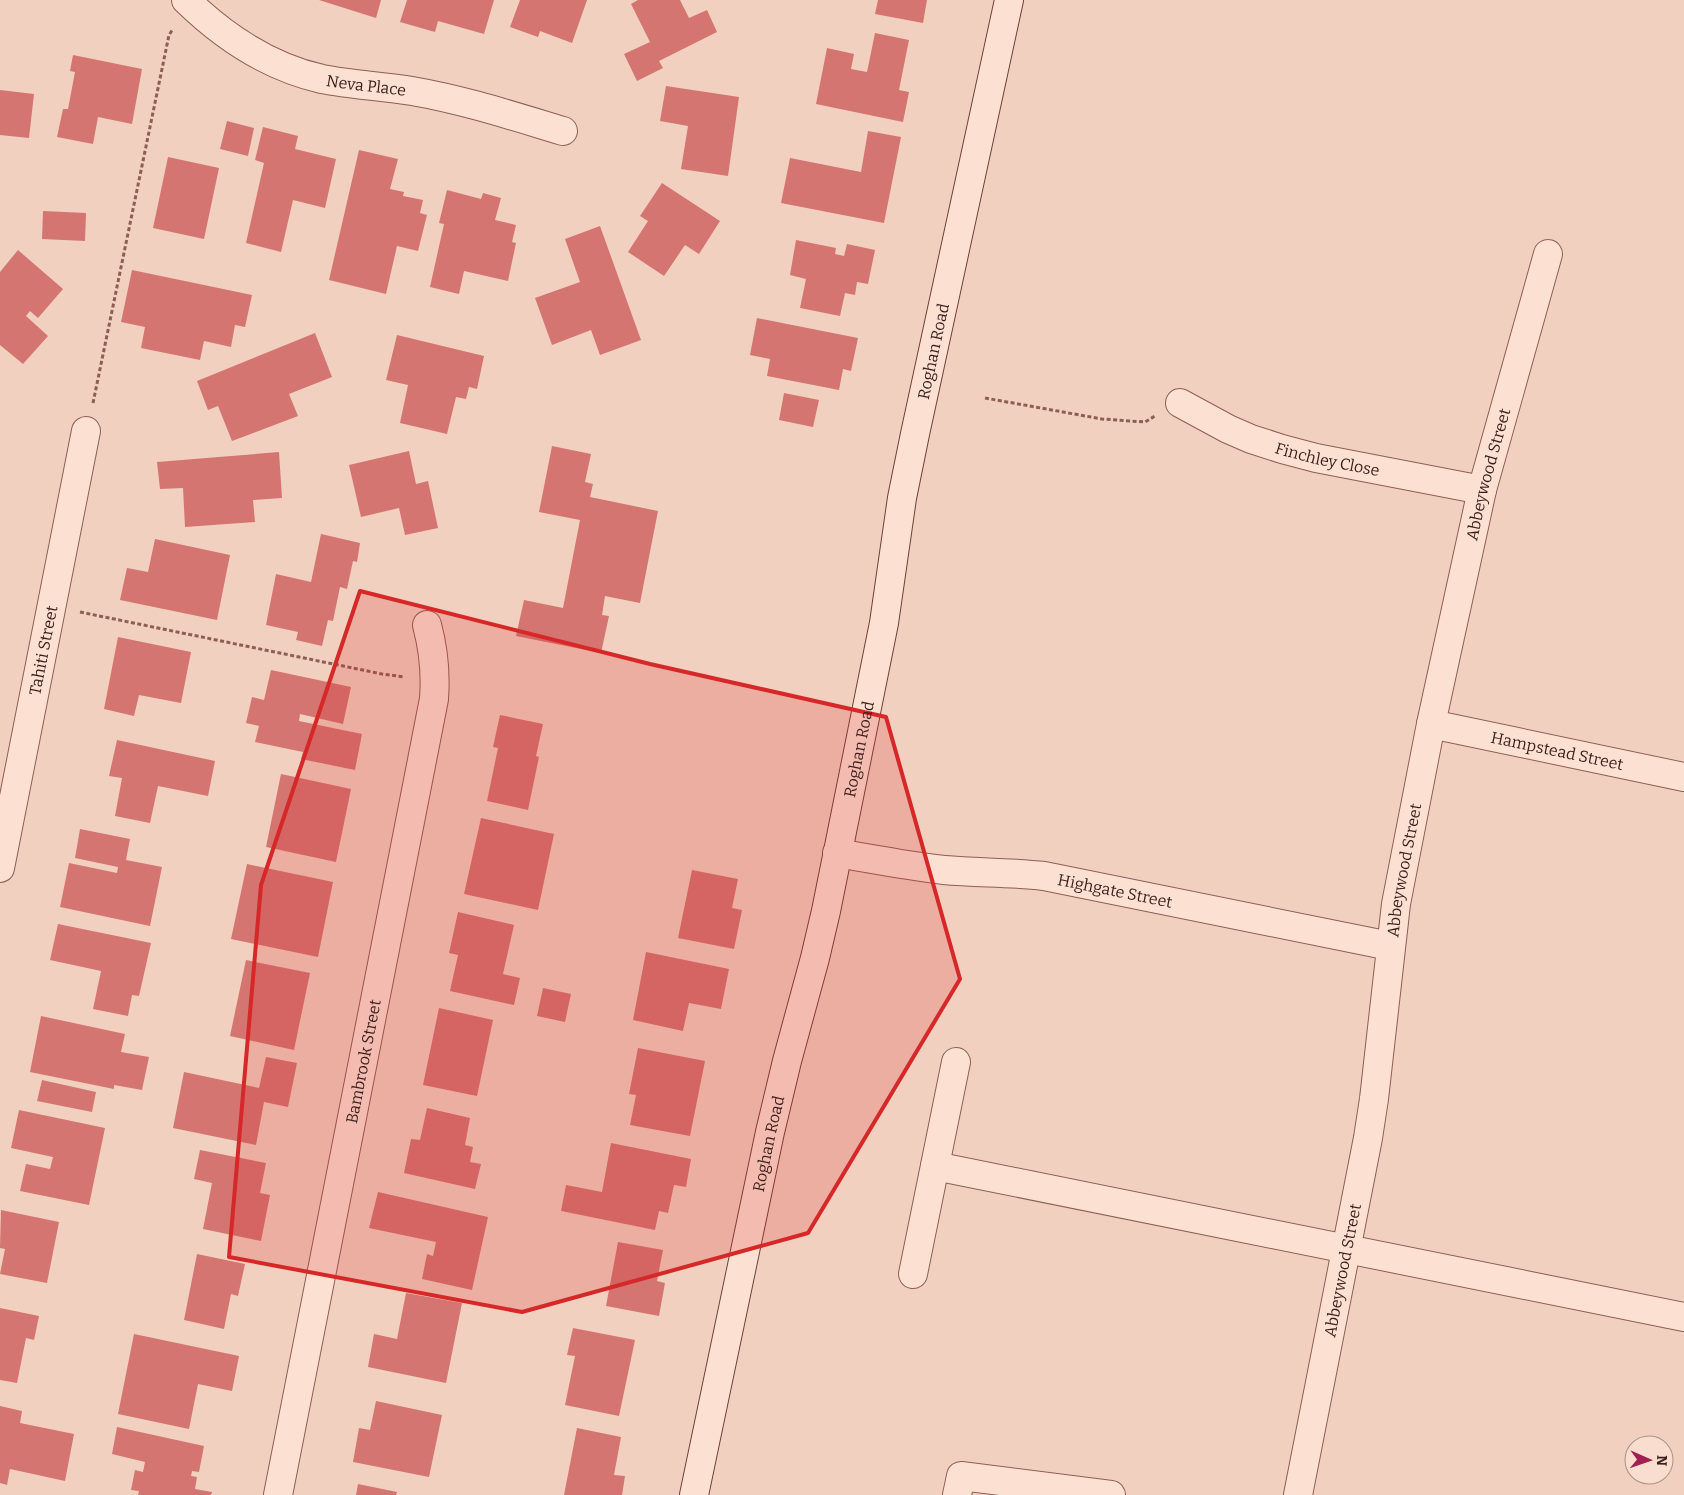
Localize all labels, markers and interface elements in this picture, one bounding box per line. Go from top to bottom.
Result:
street label: Neva Place [325,71,407,99]
street label: Roghan Road [913,301,953,401]
street label: Abbeywood Street [1462,406,1514,542]
street label: Finchley Close [1273,438,1381,480]
street label: Tahiti Street [25,604,61,697]
street label: Roghan Road [840,699,878,799]
street label: Hampstead Street [1489,727,1625,774]
street label: Abbeywood Street [1383,802,1425,938]
street label: Highgate Street [1056,870,1174,911]
street label: Bambrook Street [342,997,384,1125]
street label: Roghan Road [748,1093,788,1193]
street label: Abbeywood Street [1320,1202,1364,1339]
north arrow [1624,1435,1674,1485]
text: N [1653,1455,1670,1466]

